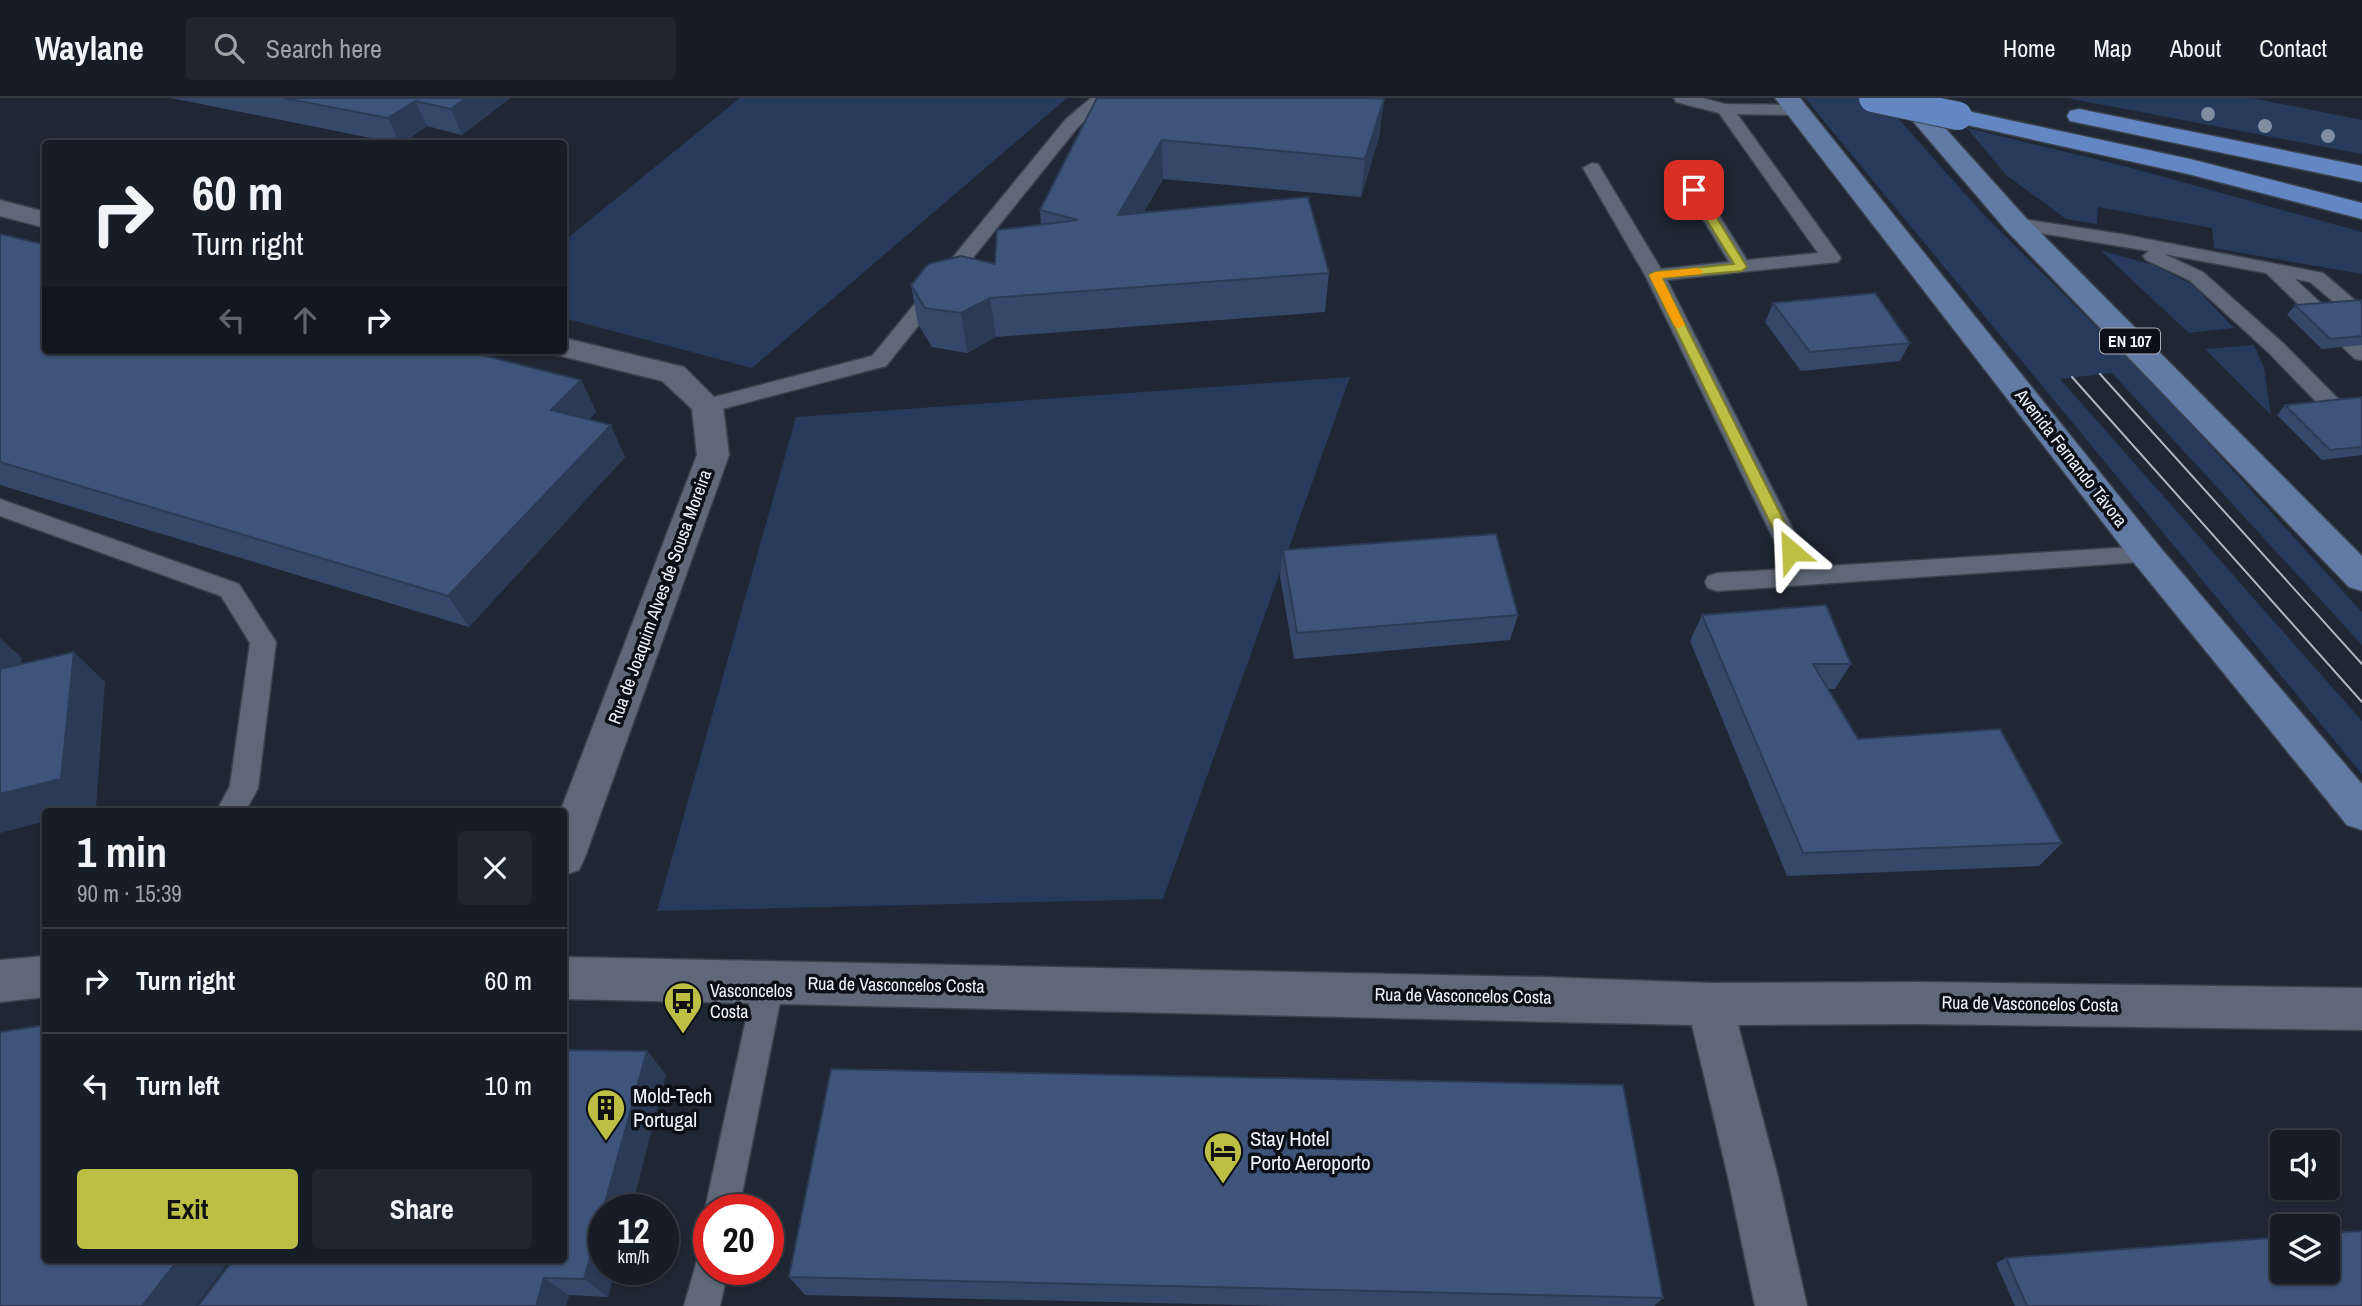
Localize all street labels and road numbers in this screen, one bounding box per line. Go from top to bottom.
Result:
road number: EN 107 [2100,328,2160,354]
street label: Avenida Fernando Távora [2009,383,2133,532]
street label: Rua de Joaquim Alves de Sousa Moreira [602,466,717,728]
street label: Rua de Vasconcelos Costa [807,970,985,999]
street label: Rua de Vasconcelos Costa [1374,981,1552,1010]
street label: Rua de Vasconcelos Costa [1941,989,2119,1018]

